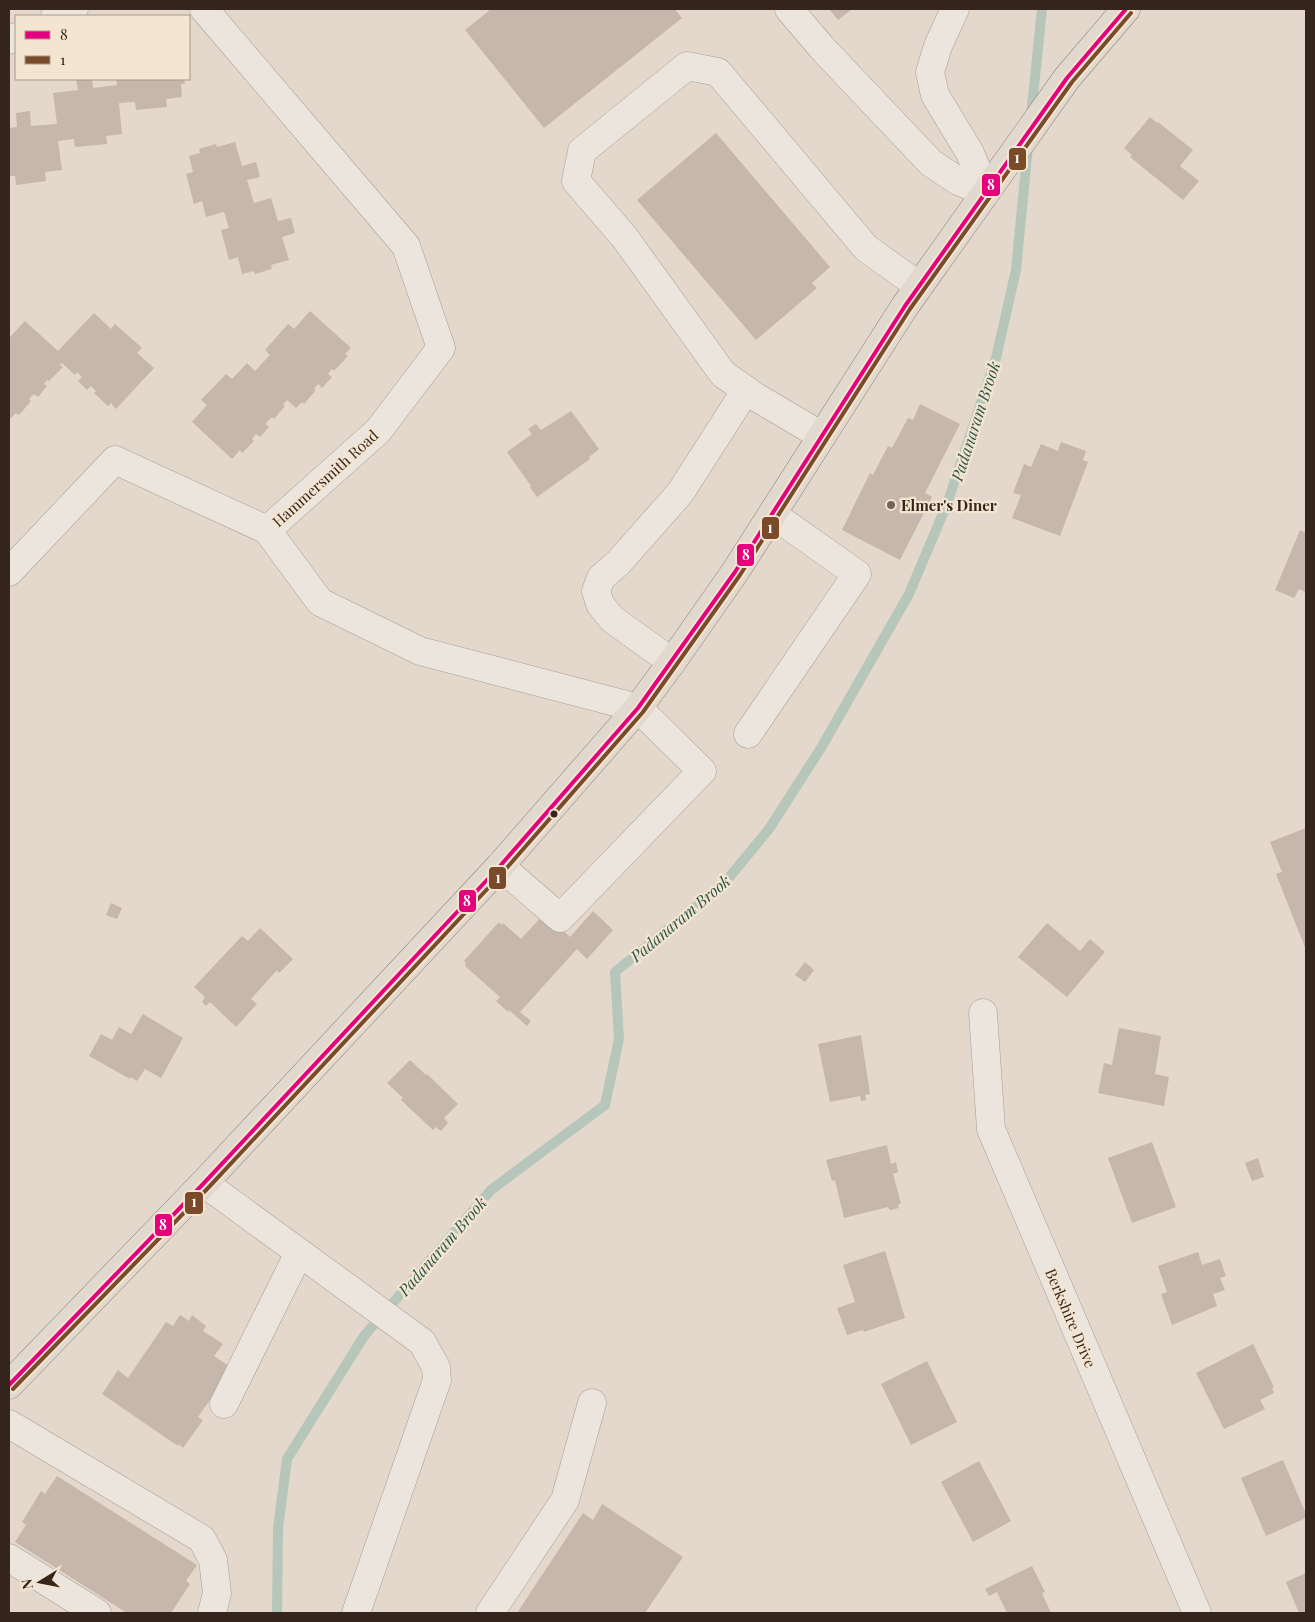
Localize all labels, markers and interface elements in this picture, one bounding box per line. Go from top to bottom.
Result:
legend [15,15,190,80]
text: 8 [60,24,68,44]
text: 1 [60,49,66,69]
line badge: 1 [1008,147,1027,171]
text: 1 [1014,148,1020,167]
line badge: 8 [981,173,1001,197]
text: 8 [987,175,995,194]
water label: Padanaram Brook [945,358,1004,484]
street label: Hammersmith Road [268,425,382,531]
place label: Elmer's Diner [901,495,997,515]
marker: Elmer's Diner [885,499,897,511]
line badge: 1 [761,516,780,540]
text: 1 [767,518,773,537]
line badge: 8 [736,543,755,567]
text: 8 [742,545,750,564]
unlabelled marker [549,809,559,819]
line badge: 1 [488,866,507,890]
text: 1 [495,868,501,887]
water label: Padanaram Brook [625,870,734,967]
line badge: 8 [458,889,477,913]
text: 8 [463,891,471,910]
line badge: 1 [184,1191,204,1215]
text: 1 [191,1192,197,1211]
water label: Padanaram Brook [393,1192,491,1301]
line badge: 8 [154,1213,173,1237]
text: 8 [159,1215,167,1234]
street label: Berkshire Drive [1041,1265,1101,1371]
north arrow [15,1557,65,1607]
text: N [16,1578,37,1591]

